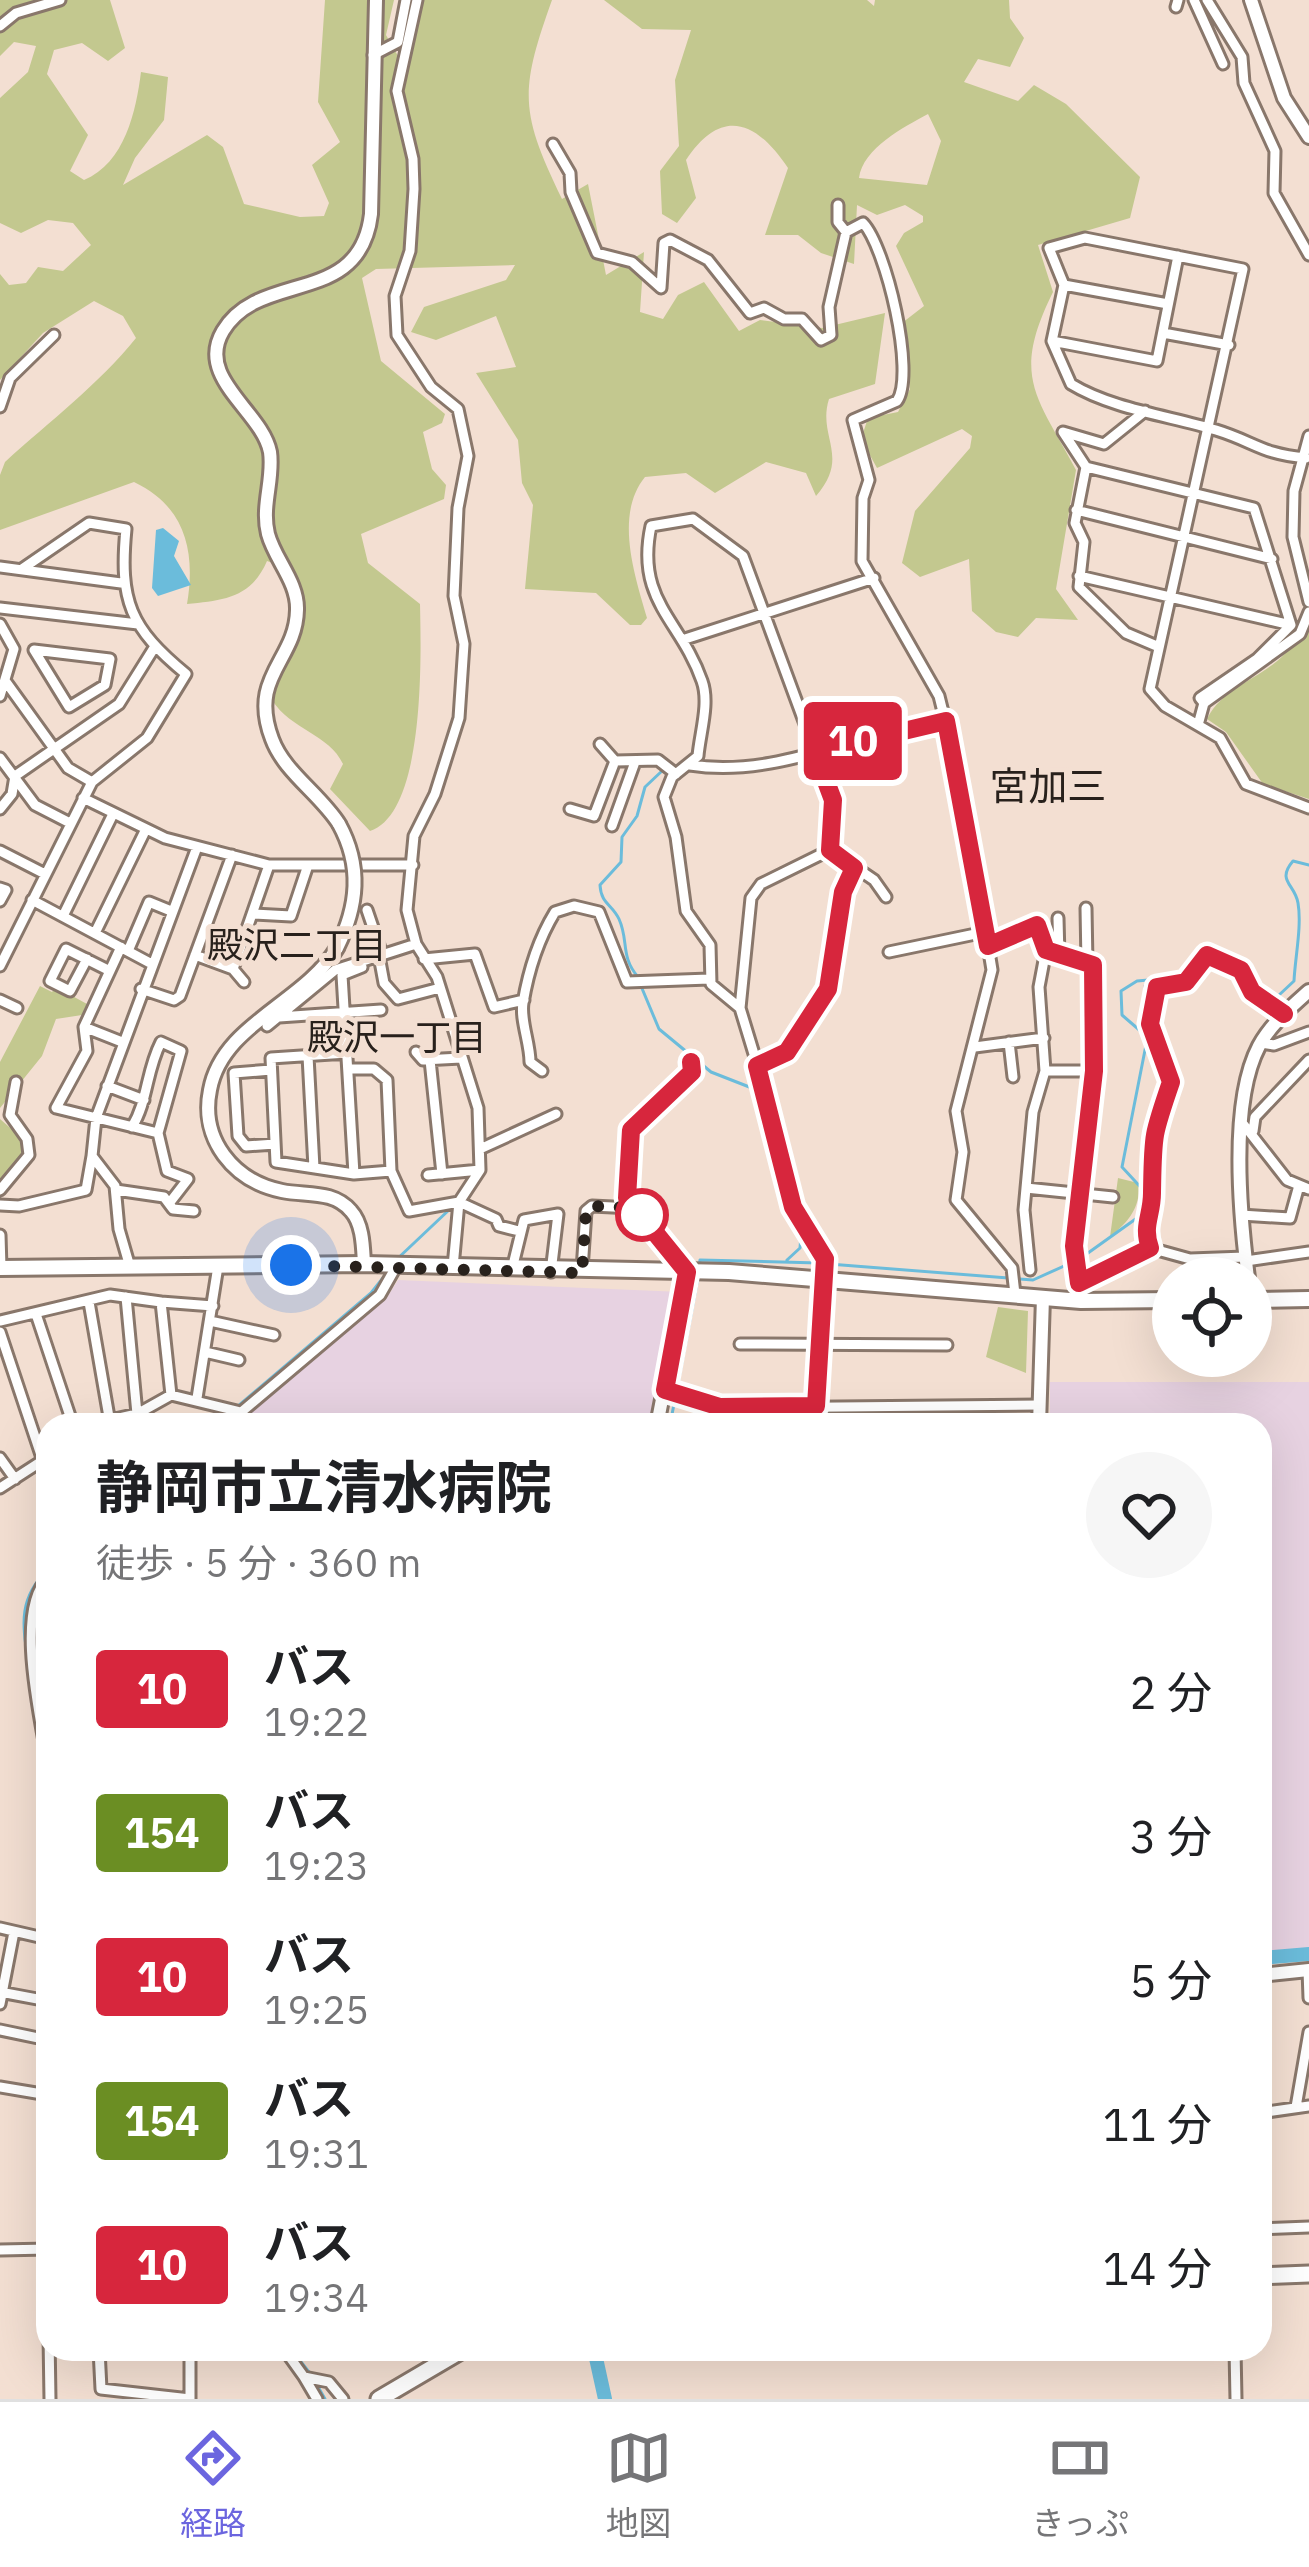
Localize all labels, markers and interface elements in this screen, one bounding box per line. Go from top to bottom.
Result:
line badge: 10 [799,702,907,780]
text: 10 [828,713,878,768]
district label: 宮加三 [989,760,1107,811]
district label: 殿沢二丁目 [207,921,387,968]
district label: 殿沢一丁目 [307,1013,487,1060]
unlabelled marker [617,1190,667,1240]
your location [261,1235,321,1295]
map controls [1152,1257,1272,1377]
button: locate [1152,1257,1272,1377]
text: 静岡市立清水病院 [96,1450,552,1524]
button: heart [1086,1452,1212,1578]
text: 徒歩 · 5 分 · 360 m [96,1537,421,1588]
text: バス [264,1637,354,1695]
text: 10 [137,1661,187,1716]
text: 2 分 [1129,1663,1212,1721]
text: 19:22 [264,1696,369,1747]
text: バス [264,1781,354,1839]
text: 154 [124,1805,200,1860]
text: 3 分 [1129,1807,1212,1865]
text: 19:23 [264,1840,369,1891]
text: バス [264,1925,354,1983]
text: 10 [137,1949,187,2004]
text: 5 分 [1129,1951,1212,2009]
text: 19:25 [264,1984,369,2035]
text: バス [264,2069,354,2127]
text: 154 [124,2093,200,2148]
text: 11 分 [1102,2095,1212,2153]
text: 19:31 [264,2128,369,2179]
text: バス [264,2213,354,2271]
text: 10 [137,2237,187,2292]
text: 14 分 [1102,2239,1212,2297]
text: 19:34 [264,2272,369,2323]
tab: 経路 [180,2425,246,2545]
tab: 地図 [606,2425,672,2545]
tab: きっぷ [1031,2425,1129,2545]

